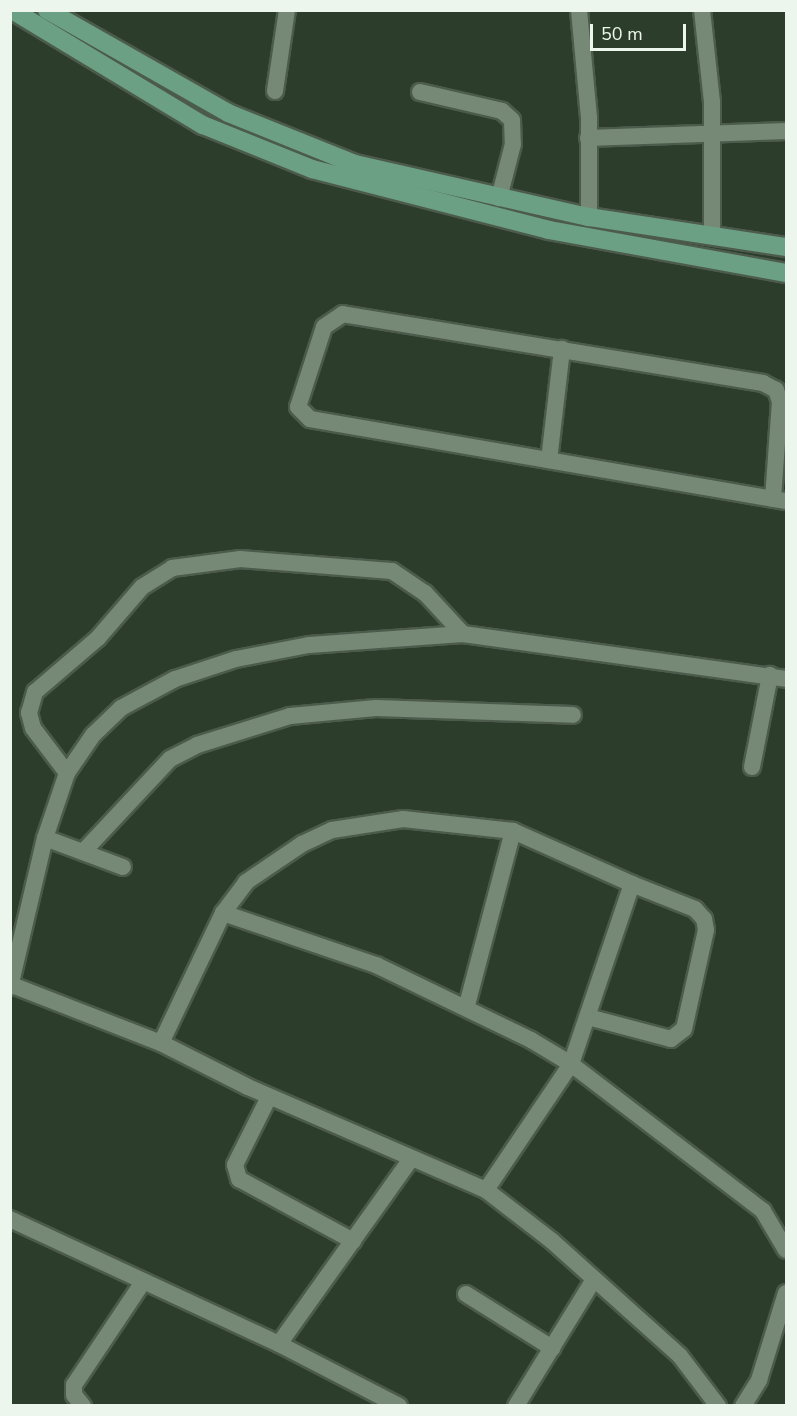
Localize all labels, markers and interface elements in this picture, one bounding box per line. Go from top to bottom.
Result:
scale bar [593,12,689,50]
text: 50 m [601,22,643,46]

